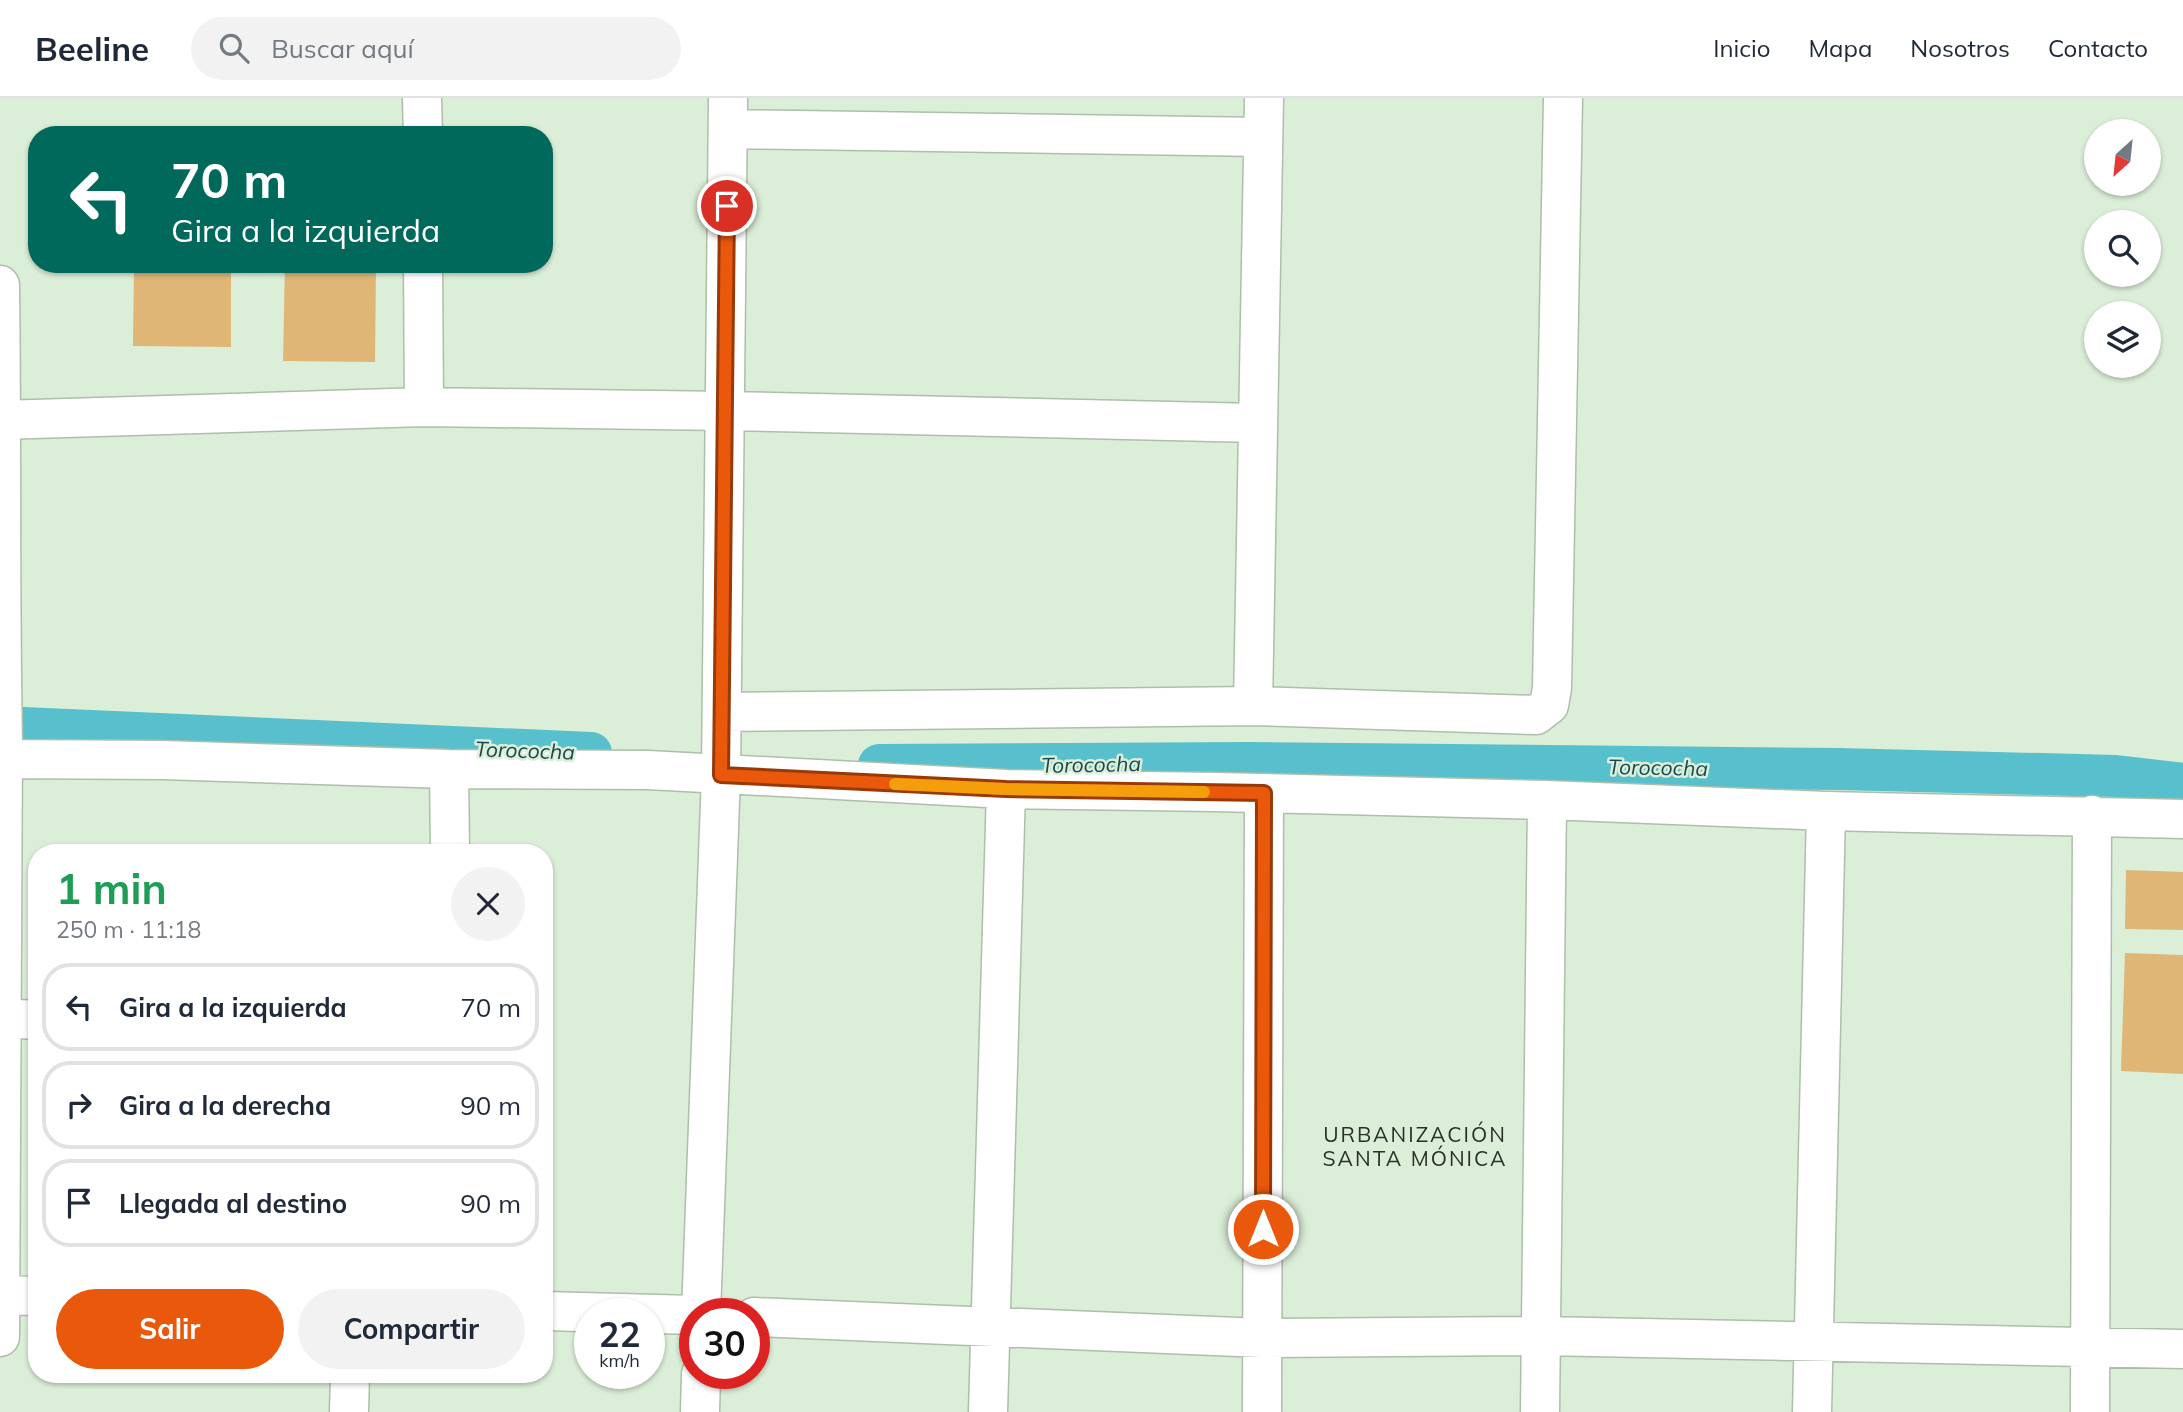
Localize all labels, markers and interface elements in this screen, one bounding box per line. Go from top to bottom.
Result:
search box [191,17,681,80]
text: Beeline [35,28,149,69]
icon: search [215,29,253,67]
text: Buscar aquí [271,32,414,65]
text: Inicio [1713,33,1770,63]
text: Mapa [1808,33,1872,63]
text: Nosotros [1910,33,2010,63]
text: Contacto [2048,33,2148,63]
north arrow [2084,119,2161,196]
map controls [2084,119,2161,378]
text: 70 m [171,149,287,210]
icon: left [56,154,147,245]
pin [697,176,757,236]
icon: arrive [708,187,746,225]
text: Gira a la izquierda [171,210,440,250]
button: search [2084,210,2161,287]
button: layers [2084,301,2161,378]
water label: Torococha [475,735,575,765]
water label: Torococha [1041,750,1141,778]
water label: Torococha [1608,753,1708,781]
text: 1 min [56,862,167,915]
button: close [451,867,525,941]
text: 250 m · 11:18 [56,915,201,944]
icon: left [60,988,98,1026]
text: Gira a la izquierda [119,991,347,1024]
text: 70 m [460,991,521,1024]
icon: right [60,1086,98,1124]
text: Gira a la derecha [119,1089,331,1122]
text: 90 m [460,1089,521,1122]
district label: URBANIZACIÓN SANTA MÓNICA [1323,1121,1507,1171]
icon: arrive [60,1184,98,1222]
text: Llegada al destino [119,1187,347,1220]
text: 90 m [460,1187,521,1220]
position arrow [1226,1192,1300,1266]
button: Salir [56,1289,284,1369]
button: Compartir [298,1289,525,1369]
speed limit sign: 30 [679,1298,770,1389]
text: 22 [598,1312,641,1356]
text: km/h [599,1349,640,1372]

